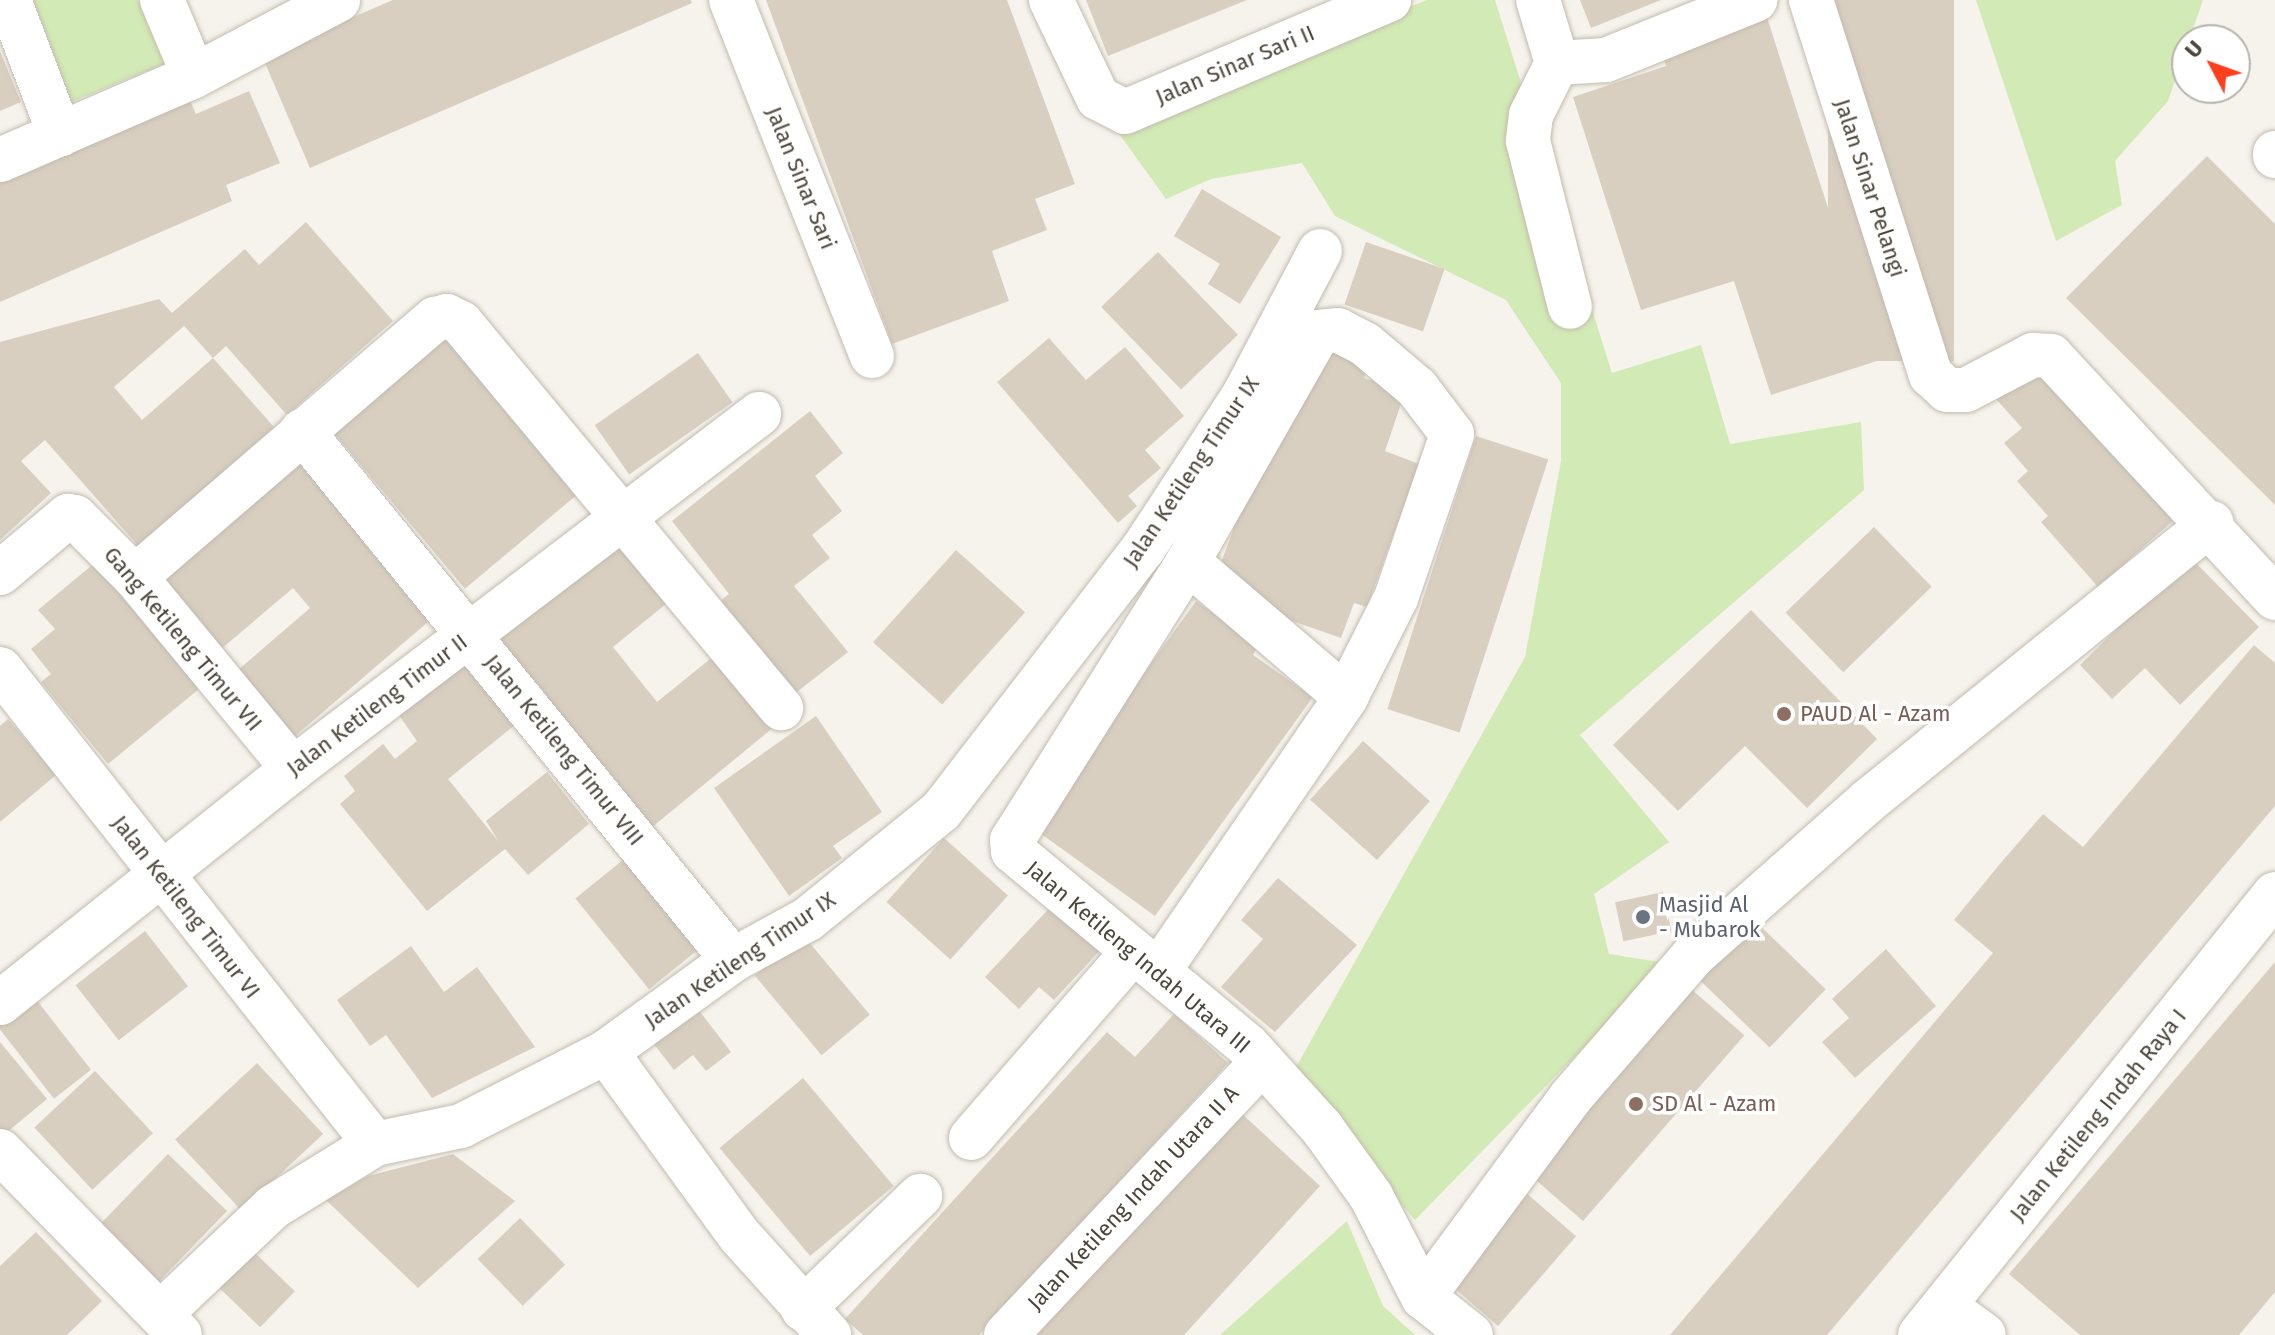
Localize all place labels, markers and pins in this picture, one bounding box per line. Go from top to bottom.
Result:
place label: PAUD Al - Azam [1800,701,1951,727]
marker: PAUD Al - Azam [1775,705,1793,723]
place label: Masjid Al - Mubarok [1659,891,1760,942]
marker: Masjid Al - Mubarok [1634,908,1652,926]
place label: SD Al - Azam [1652,1091,1776,1117]
marker: SD Al - Azam [1627,1095,1645,1113]

